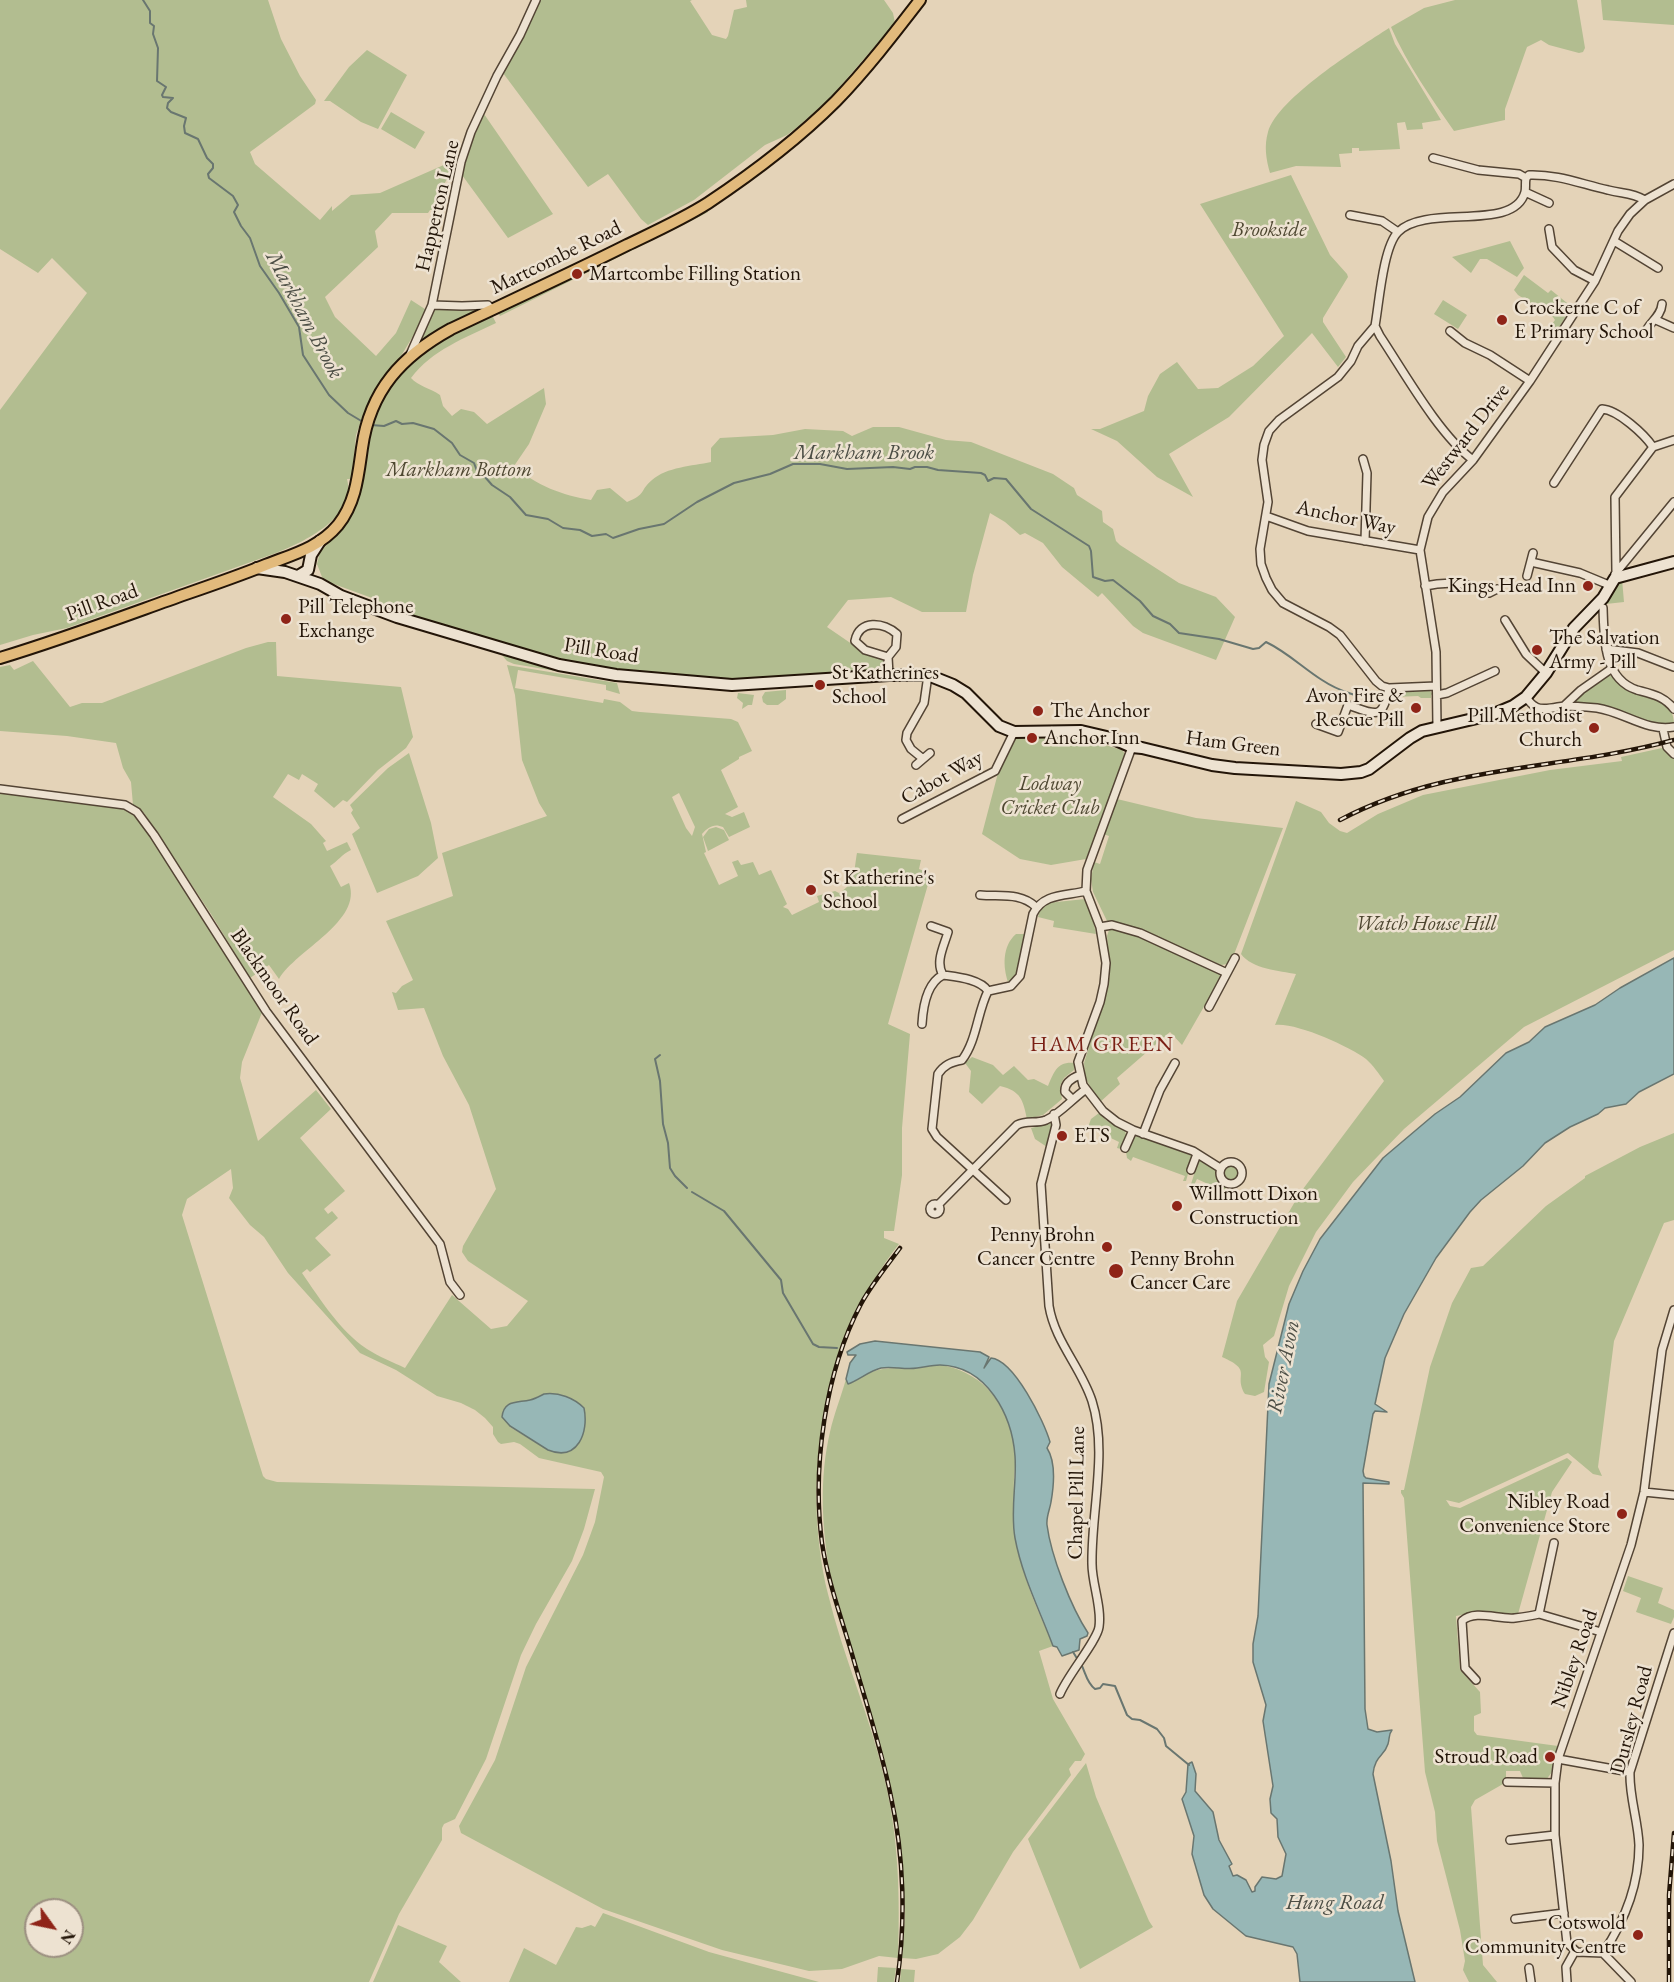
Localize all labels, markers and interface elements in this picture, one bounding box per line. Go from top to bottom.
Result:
street label: Happerton Lane [411,138,465,274]
street label: Martcombe Road [486,215,626,301]
park label: Brookside [1232,217,1306,243]
water label: Markham Brook [259,247,349,383]
place label: Martcombe Filling Station [589,261,801,287]
marker: Martcombe Filling Station [570,267,584,281]
place label: Crockerne C of E Primary School [1514,295,1654,345]
marker: Crockerne C of E Primary School [1495,313,1509,327]
street label: Westward Drive [1417,379,1515,495]
water label: Markham Brook [794,440,934,466]
park label: Markham Bottom [386,457,532,483]
street label: Anchor Way [1294,495,1398,541]
place label: Kings Head Inn [1448,573,1576,599]
street label: Pill Road [62,578,142,628]
marker: Kings Head Inn [1581,579,1595,593]
place label: Pill Telephone Exchange [298,594,413,644]
marker: Pill Telephone Exchange [279,612,293,626]
place label: The Salvation Army - Pill [1549,625,1660,675]
street label: Pill Road [562,633,640,669]
marker: The Salvation Army - Pill [1530,643,1544,657]
place label: St Katherines School [832,660,939,710]
marker: St Katherines School [813,678,827,692]
place label: Avon Fire & Rescue Pill [1305,683,1404,733]
place label: The Anchor [1050,698,1150,724]
marker: Avon Fire & Rescue Pill [1409,701,1423,715]
place label: Pill Methodist Church [1467,703,1582,753]
marker: The Anchor [1031,704,1045,718]
marker: Pill Methodist Church [1587,721,1601,735]
place label: Anchor Inn [1044,725,1140,751]
street label: Ham Green [1184,726,1282,762]
marker: Anchor Inn [1025,731,1039,745]
street label: Cabot Way [897,745,987,811]
park label: Lodway Cricket Club [1000,771,1100,821]
place label: St Katherine's School [823,865,934,915]
marker: St Katherine's School [804,883,818,897]
park label: Watch House Hill [1355,911,1497,937]
street label: Blackmoor Road [225,924,323,1050]
district label: HAM GREEN [1030,1032,1174,1058]
place label: ETS [1074,1123,1110,1149]
marker: ETS [1055,1129,1069,1143]
place label: Willmott Dixon Construction [1189,1181,1318,1231]
marker: Willmott Dixon Construction [1170,1199,1184,1213]
place label: Penny Brohn Cancer Centre [977,1222,1095,1272]
marker: Penny Brohn Cancer Centre [1100,1240,1114,1254]
place label: Penny Brohn Cancer Care [1130,1246,1235,1296]
marker: Penny Brohn Cancer Care [1107,1262,1125,1280]
water label: River Avon [1262,1318,1306,1416]
street label: Chapel Pill Lane [1063,1426,1091,1560]
place label: Nibley Road Convenience Store [1459,1489,1610,1539]
marker: Nibley Road Convenience Store [1615,1507,1629,1521]
street label: Nibley Road [1546,1606,1604,1712]
street label: Dursley Road [1605,1663,1659,1777]
place label: Stroud Road [1434,1744,1538,1770]
marker: Stroud Road [1543,1750,1557,1764]
water label: Hung Road [1286,1890,1384,1916]
north arrow [24,1898,84,1958]
place label: Cotswold Community Centre [1465,1910,1626,1960]
text: N [56,1926,80,1948]
marker: Cotswold Community Centre [1631,1928,1645,1942]

